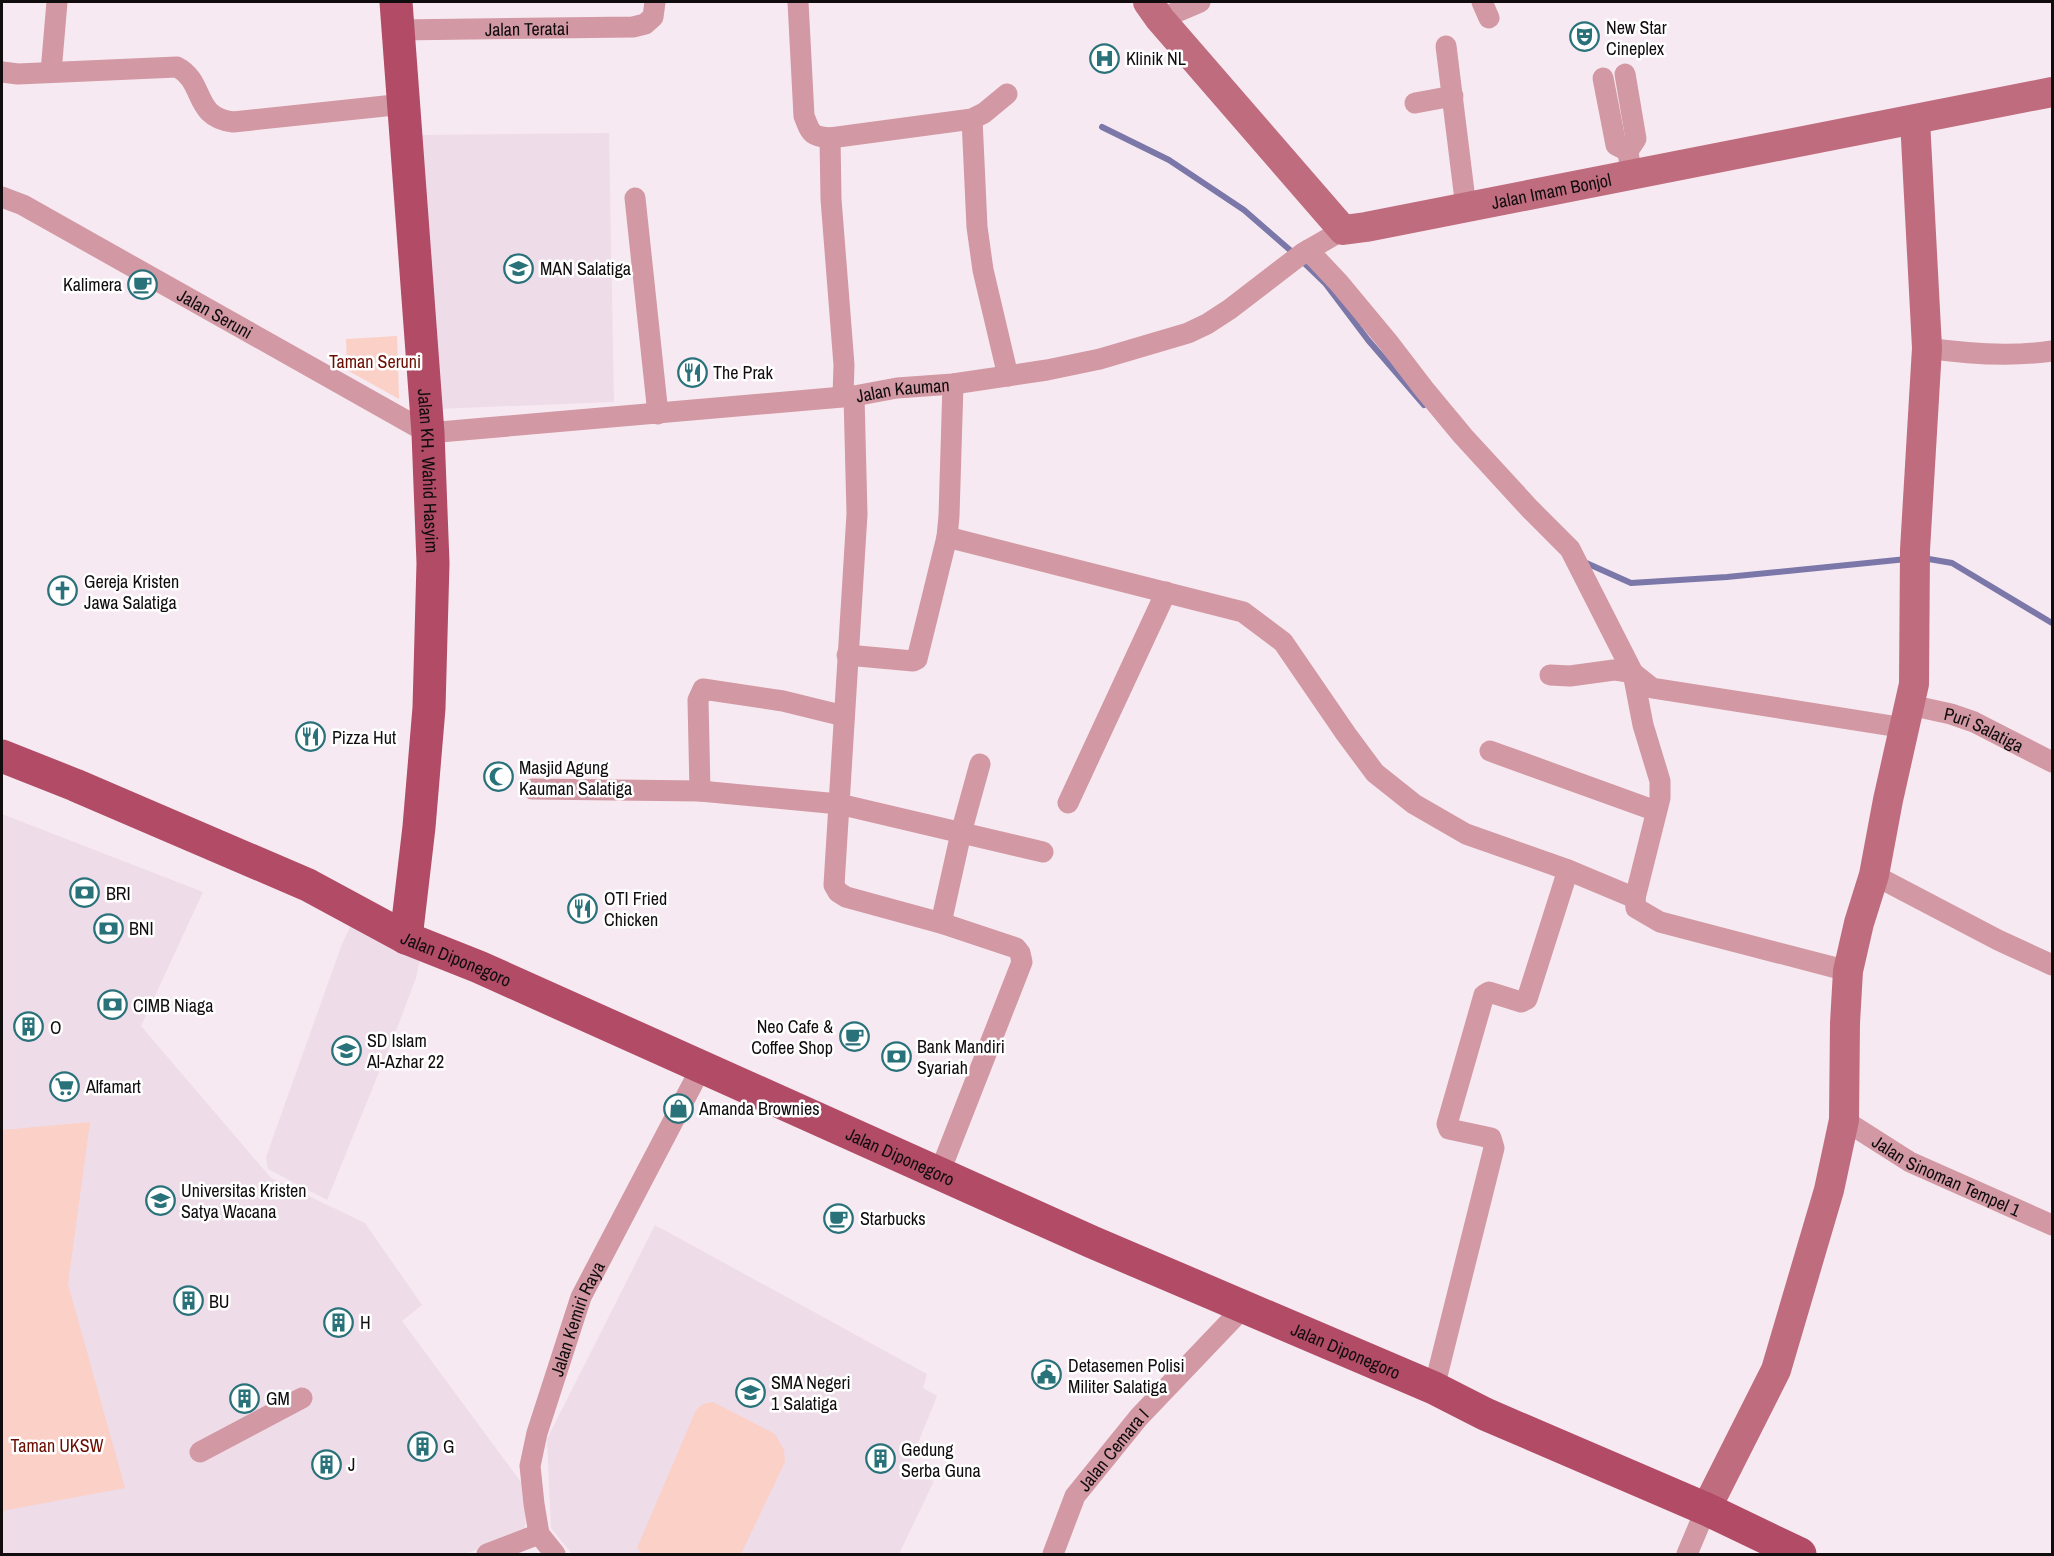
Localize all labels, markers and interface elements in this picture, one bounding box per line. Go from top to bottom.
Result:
street label: Jalan Teratai [485,15,569,41]
place label: New Star Cineplex [1606,15,1667,61]
theatre icon: New Star Cineplex [1569,21,1601,53]
hospital icon: Klinik NL [1089,42,1121,74]
place label: Klinik NL [1126,46,1186,71]
street label: Jalan Imam Bonjol [1489,167,1613,215]
school or university icon: MAN Salatiga [503,252,535,284]
place label: MAN Salatiga [540,256,631,281]
cafe icon: Kalimera [127,268,159,300]
place label: Kalimera [63,272,122,297]
street label: Jalan Seruni [173,282,257,344]
park label: Taman Seruni [329,349,421,374]
restaurant icon: The Prak [676,356,708,388]
place label: The Prak [713,360,774,385]
street label: Jalan Kauman [854,372,950,408]
street label: Jalan KH. Wahid Hasyim [412,388,445,553]
place label: Gereja Kristen Jawa Salatiga [84,569,179,615]
church icon: Gereja Kristen Jawa Salatiga [47,575,79,607]
street label: Puri Salatiga [1942,700,2028,758]
restaurant icon: Pizza Hut [295,721,327,753]
place label: Pizza Hut [332,725,396,750]
place label: Masjid Agung Kauman Salatiga [519,755,632,801]
mosque icon: Masjid Agung Kauman Salatiga [482,761,514,793]
bank icon: BRI [69,877,101,909]
place label: BRI [106,881,131,906]
place label: OTI Fried Chicken [604,886,667,932]
restaurant icon: OTI Fried Chicken [567,892,599,924]
bank icon: BNI [92,912,124,944]
place label: BNI [129,916,154,941]
street label: Jalan Diponegoro [397,925,515,992]
bank icon: CIMB Niaga [96,989,128,1021]
place label: CIMB Niaga [133,993,213,1018]
building icon: O [13,1011,45,1043]
place label: Neo Cafe & Coffee Shop [751,1014,833,1060]
place label: O [50,1015,61,1040]
cafe icon: Neo Cafe & Coffee Shop [838,1020,870,1052]
place label: SD Islam Al-Azhar 22 [366,1028,444,1074]
school or university icon: SD Islam Al-Azhar 22 [330,1034,362,1066]
place label: Bank Mandiri Syariah [917,1034,1005,1080]
bank icon: Bank Mandiri Syariah [880,1040,912,1072]
supermarket icon: Alfamart [49,1070,81,1102]
place label: Alfamart [85,1074,141,1099]
shop icon: Amanda Brownies [662,1092,694,1124]
place label: Amanda Brownies [698,1096,820,1121]
street label: Jalan Diponegoro [842,1121,959,1191]
street label: Jalan Sinoman Tempel 1 [1867,1129,2025,1222]
place label: Universitas Kristen Satya Wacana [181,1178,307,1224]
school or university icon: Universitas Kristen Satya Wacana [144,1184,176,1216]
cafe icon: Starbucks [823,1202,855,1234]
place label: Starbucks [860,1206,926,1231]
street label: Jalan Kemiri Raya [544,1257,610,1380]
building icon: BU [172,1285,204,1317]
place label: BU [209,1289,230,1314]
building icon: H [323,1306,355,1338]
place label: H [360,1310,371,1335]
street label: Jalan Diponegoro [1287,1316,1404,1385]
place label: Detasemen Polisi Militer Salatiga [1068,1353,1185,1399]
public building icon: Detasemen Polisi Militer Salatiga [1031,1359,1063,1391]
place label: SMA Negeri 1 Salatiga [771,1370,851,1416]
school or university icon: SMA Negeri 1 Salatiga [734,1376,766,1408]
building icon: GM [229,1382,261,1414]
place label: GM [266,1386,290,1411]
street label: Jalan Cemara I [1072,1402,1154,1496]
building icon: G [406,1430,438,1462]
park label: Taman UKSW [11,1433,104,1458]
place label: G [443,1434,454,1459]
place label: Gedung Serba Guna [901,1437,981,1483]
building icon: Gedung Serba Guna [864,1443,896,1475]
building icon: J [311,1448,343,1480]
place label: J [348,1452,355,1477]

